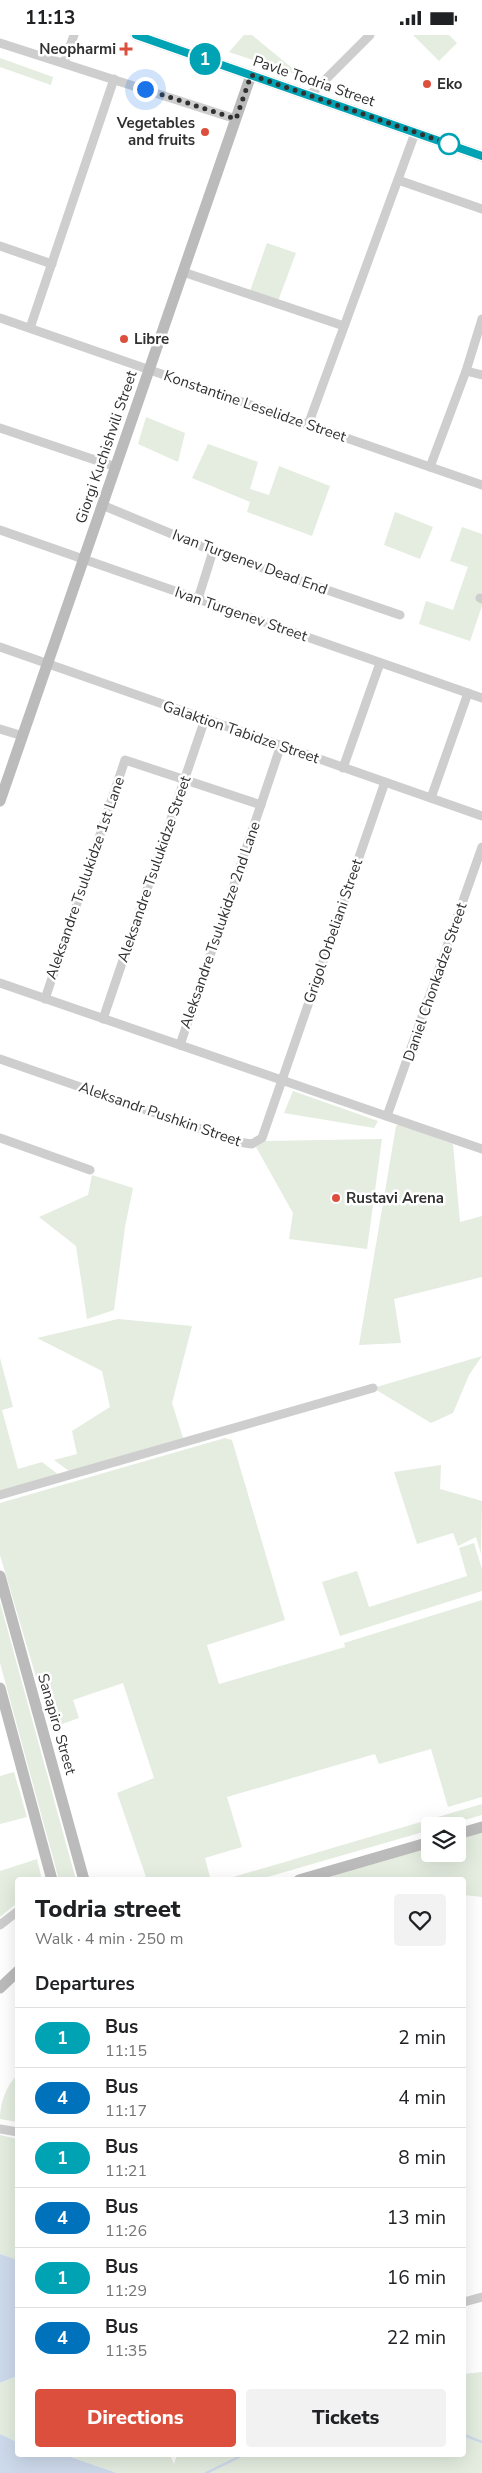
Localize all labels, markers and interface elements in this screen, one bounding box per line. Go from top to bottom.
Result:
text: 11:13 [25,5,75,31]
place label: Neopharmi [39,39,116,59]
marker: Neopharmi [120,43,132,55]
line badge: 1 [189,43,221,75]
text: 1 [200,47,210,71]
street label: Pavle Todria Street [250,51,378,111]
place label: Eko [437,74,463,94]
your location [133,77,158,102]
marker: Eko [421,78,433,90]
place label: Vegetables and fruits [116,113,195,150]
marker: Vegetables and fruits [199,126,211,138]
unlabelled marker [438,133,460,155]
place label: Libre [134,329,169,349]
marker: Libre [118,333,130,345]
street label: Konstantine Leselidze Street [161,365,349,447]
street label: Giorgi Kuchishvili Street [70,367,142,526]
street label: Ivan Turgenev Dead End [170,525,330,599]
street label: Ivan Turgenev Street [172,582,311,646]
street label: Galaktion Tabidze Street [160,696,323,768]
street label: Aleksandre Tsulukidze Street [113,772,196,965]
street label: Aleksandre Tsulukidze 1st Lane [41,774,129,982]
street label: Aleksandre Tsulukidze 2nd Lane [175,819,265,1031]
street label: Grigol Orbeliani Street [299,855,367,1006]
street label: Daniel Chonkadze Street [398,899,472,1064]
street label: Aleksandr Pushkin Street [76,1077,244,1151]
place label: Rustavi Arena [346,1188,444,1208]
marker: Rustavi Arena [330,1192,342,1204]
street label: Sanapiro Street [33,1671,81,1778]
map controls [421,1817,466,1862]
button: layers [421,1817,466,1862]
text: Todria street [35,1893,180,1925]
button: heart [394,1894,446,1946]
text: Walk · 4 min · 250 m [35,1928,183,1950]
text: Departures [35,1971,135,1997]
text: Bus [105,2014,138,2040]
text: 2 min [398,2025,446,2051]
text: 1 [57,2026,68,2050]
text: 11:15 [105,2040,147,2062]
text: Bus [105,2074,138,2100]
text: 4 min [398,2085,446,2111]
text: 4 [57,2086,68,2110]
text: 11:17 [105,2100,147,2122]
text: Bus [105,2134,138,2160]
text: 8 min [398,2145,446,2171]
text: 1 [57,2146,68,2170]
text: 11:21 [105,2160,147,2182]
text: Bus [105,2194,138,2220]
text: 13 min [387,2205,446,2231]
text: 4 [57,2206,68,2230]
text: 11:26 [105,2220,147,2242]
text: Bus [105,2254,138,2280]
text: 16 min [387,2265,446,2291]
text: 1 [57,2266,68,2290]
text: 11:29 [105,2280,147,2302]
text: Bus [105,2314,138,2340]
text: 22 min [387,2325,446,2351]
text: 4 [57,2326,68,2350]
text: 11:35 [105,2340,147,2362]
button: Directions [35,2389,236,2447]
button: Tickets [246,2389,446,2447]

